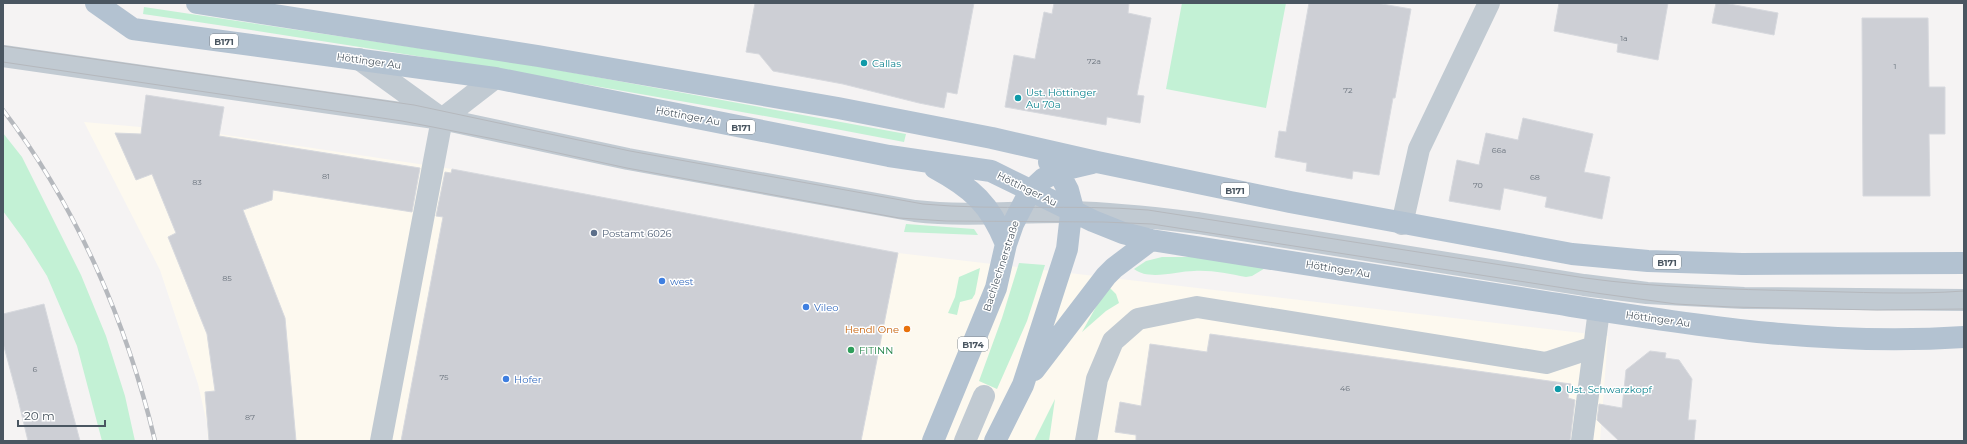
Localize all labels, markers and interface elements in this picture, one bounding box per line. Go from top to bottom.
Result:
house number: 1a [1620,33,1628,43]
road number: B171 [210,34,238,48]
street label: Höttinger Au [336,50,402,72]
house number: 72a [1087,56,1101,66]
place label: Callas [872,57,901,70]
marker: Callas [859,58,869,68]
house number: 1 [1894,61,1896,71]
house number: 72 [1343,85,1353,95]
place label: Ust. Höttinger Au 70a [1026,86,1096,111]
marker: Ust. Höttinger Au 70a [1013,93,1023,103]
street label: Höttinger Au [655,103,721,129]
road number: B171 [727,120,755,134]
house number: 66a [1492,145,1506,155]
street label: Höttinger Au [995,169,1059,209]
house number: 81 [322,171,330,181]
house number: 68 [1530,172,1540,182]
house number: 83 [192,177,202,187]
house number: 70 [1473,180,1483,190]
road number: B171 [1221,183,1249,197]
street label: Bachlechnerstraße [980,219,1022,313]
place label: Postamt 6026 [602,227,672,240]
marker: Postamt 6026 [589,228,599,238]
road number: B171 [1653,255,1681,269]
street label: Höttinger Au [1305,257,1371,281]
house number: 85 [222,273,232,283]
place label: west [670,275,694,288]
marker: west [657,276,667,286]
place label: Vileo [814,301,839,314]
marker: Vileo [801,302,811,312]
street label: Höttinger Au [1625,308,1691,330]
place label: Hendl One [845,323,899,336]
marker: Hendl One [902,324,912,334]
road number: B174 [958,337,988,351]
place label: FITINN [859,344,893,357]
marker: FITINN [846,345,856,355]
house number: 6 [33,364,38,374]
house number: 75 [439,372,449,382]
place label: Hofer [514,373,542,386]
marker: Hofer [501,374,511,384]
house number: 46 [1340,383,1350,393]
place label: Ust. Schwarzkopf [1566,383,1652,396]
marker: Ust. Schwarzkopf [1553,384,1563,394]
scale bar [18,402,105,428]
text: 20 m [24,408,55,423]
house number: 87 [245,412,255,422]

